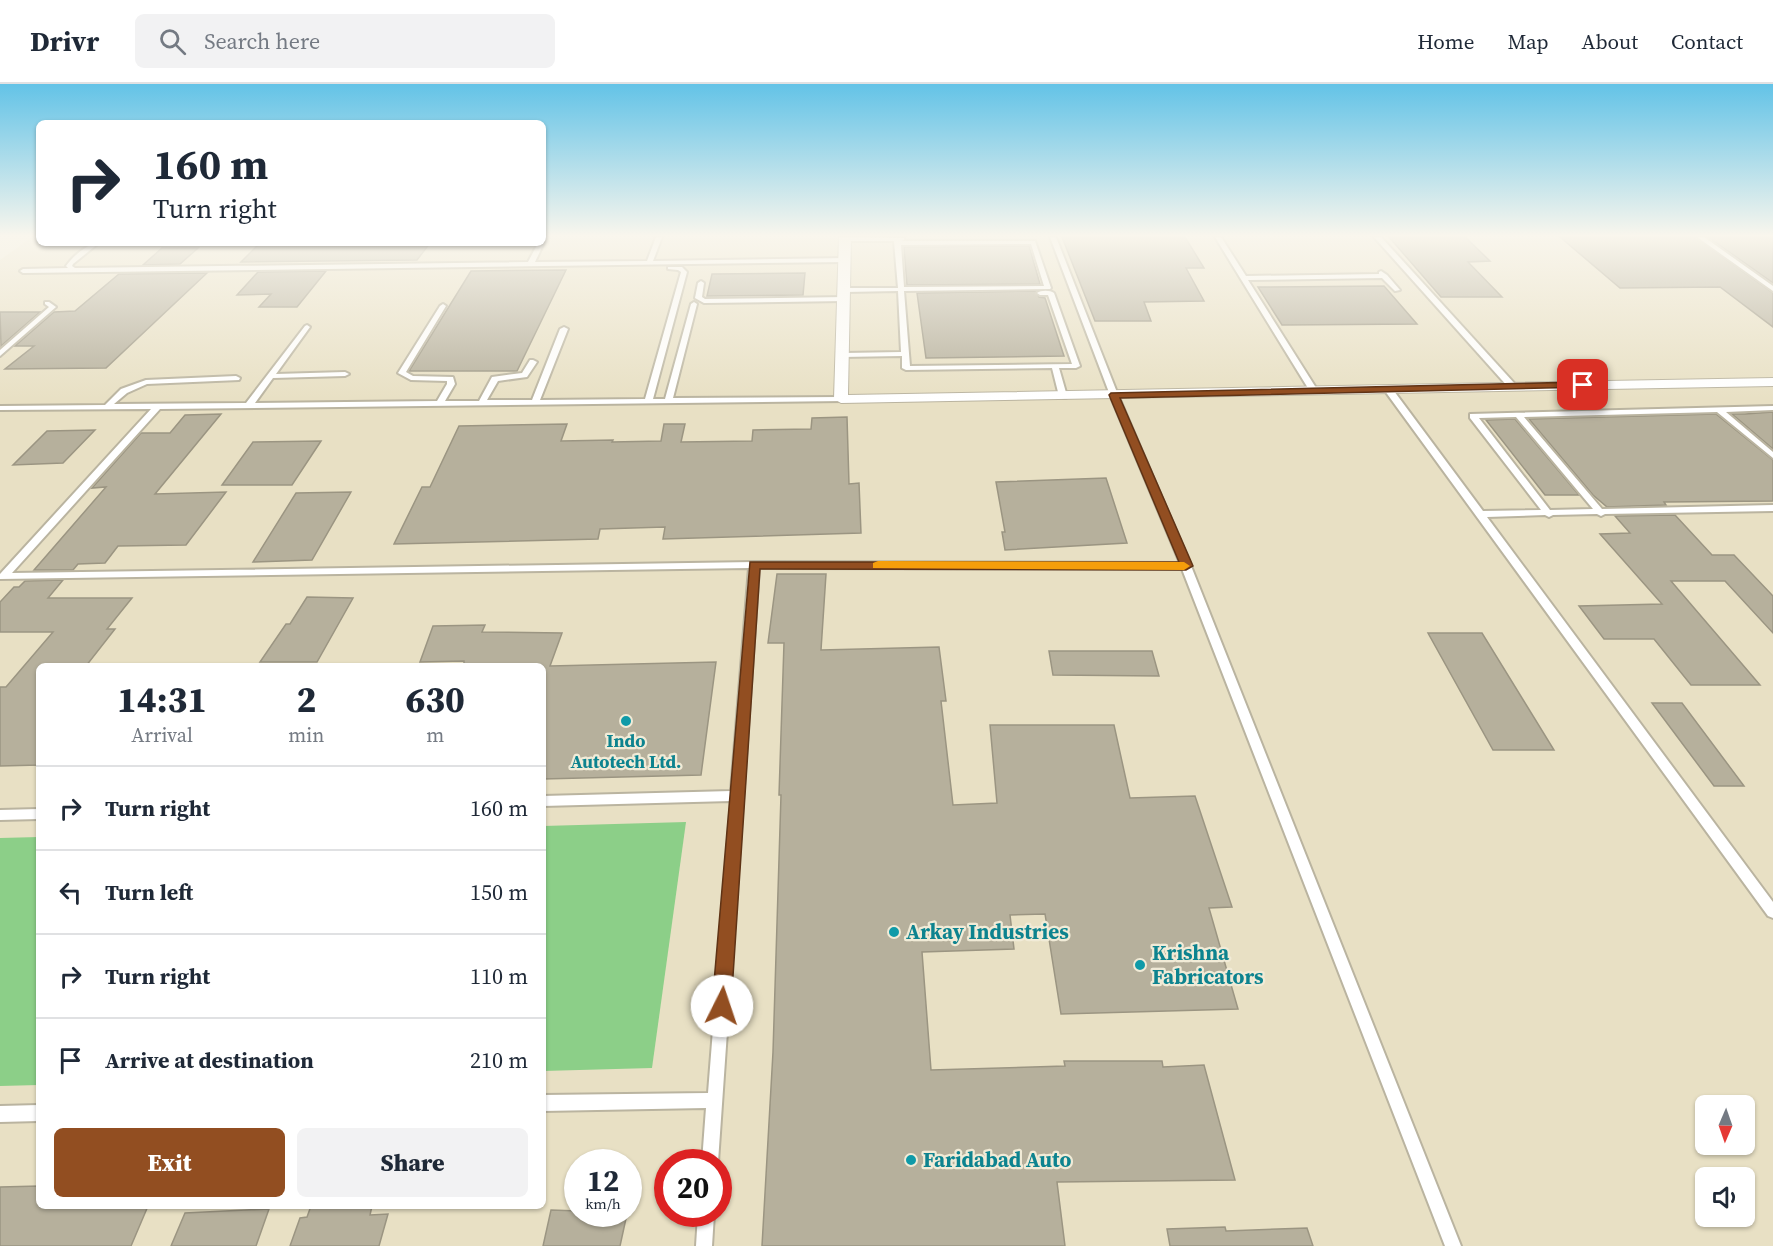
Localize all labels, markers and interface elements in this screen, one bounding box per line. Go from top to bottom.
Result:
search box [135,14,555,68]
text: Drivr [30,22,99,60]
icon: search [156,25,189,58]
text: Search here [204,26,320,56]
text: Home [1417,27,1475,56]
text: Map [1508,27,1549,56]
text: About [1582,27,1638,56]
text: Contact [1671,27,1743,56]
text: 160 m [153,135,268,193]
icon: right [54,144,132,222]
text: Turn right [153,190,277,227]
pin [1557,359,1608,410]
icon: arrive [1566,368,1599,401]
text: 14:31 [117,675,207,724]
text: 2 [296,675,316,724]
text: 630 [405,675,465,724]
marker: Indo Autotech Ltd. [619,714,633,728]
text: Arrival [131,721,193,749]
text: min [288,721,324,749]
text: m [426,721,444,749]
place label: Indo Autotech Ltd. [570,728,682,774]
icon: right [54,792,87,825]
text: Turn right [105,793,210,823]
text: 160 m [470,793,528,823]
icon: left [54,876,87,909]
text: Turn left [105,877,193,907]
text: 150 m [470,877,528,907]
place label: Arkay Industries [906,917,1069,946]
marker: Arkay Industries [887,925,901,939]
place label: Krishna Fabricators [1152,938,1264,991]
marker: Krishna Fabricators [1133,958,1147,972]
icon: right [54,960,87,993]
text: Turn right [105,961,210,991]
text: 110 m [470,961,528,991]
position arrow [690,974,754,1038]
icon: arrive [54,1044,87,1077]
text: Arrive at destination [105,1045,314,1075]
text: 210 m [470,1045,528,1075]
north arrow [1695,1095,1755,1155]
map controls [1695,1095,1755,1227]
button: Exit [54,1128,285,1197]
button: Share [297,1128,528,1197]
place label: Faridabad Auto [923,1145,1071,1174]
speed limit sign: 20 [654,1149,732,1227]
marker: Faridabad Auto [904,1153,918,1167]
text: 12 [587,1160,619,1201]
button: sound [1695,1167,1755,1227]
text: km/h [585,1193,621,1214]

